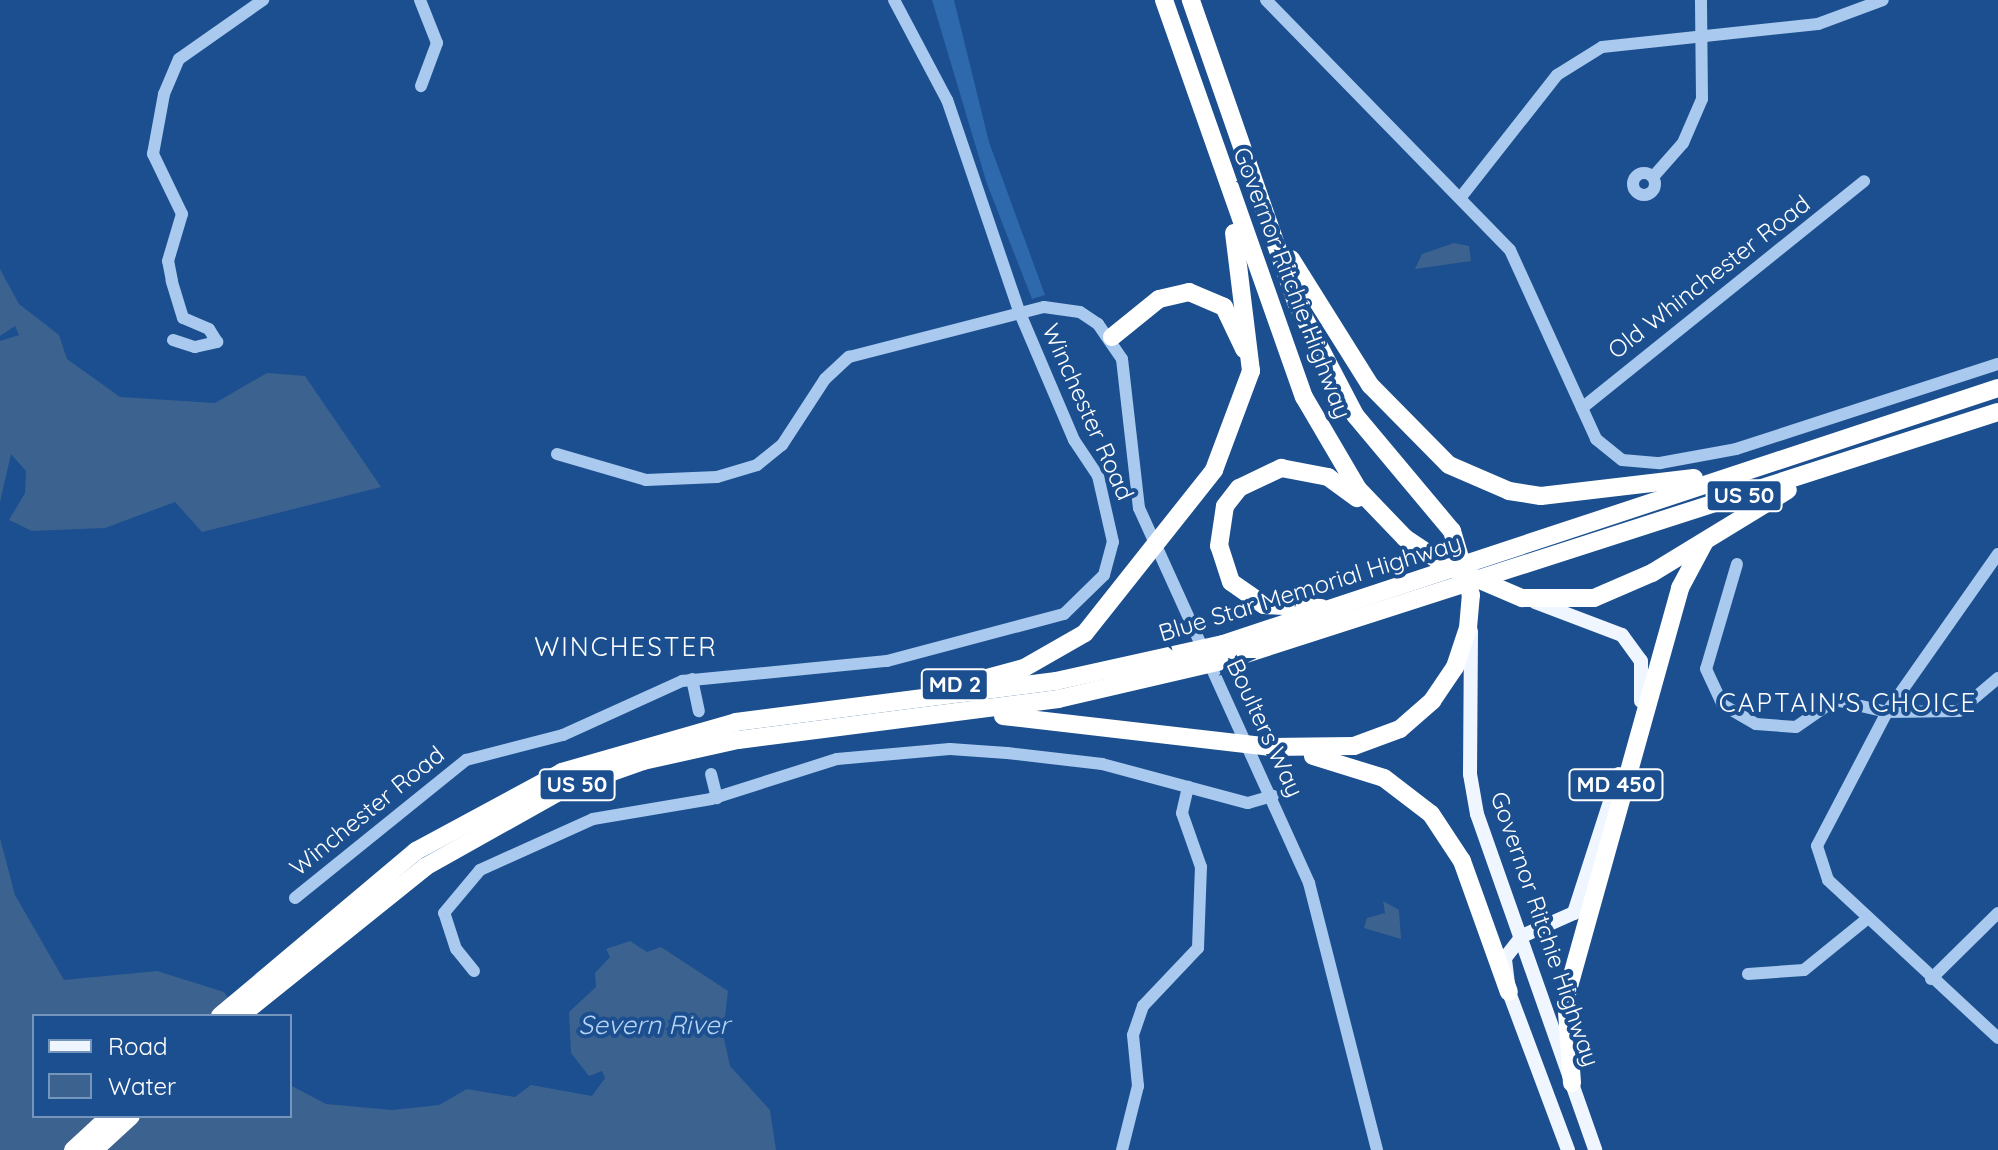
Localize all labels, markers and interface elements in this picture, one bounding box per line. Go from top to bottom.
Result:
street label: Governor Ritchie Highway [1227,143,1357,423]
street label: Old Whinchester Road [1602,189,1816,365]
street label: Winchester Road [1036,319,1140,505]
road number: US 50 [1704,478,1784,514]
street label: Blue Star Memorial Highway [1155,528,1465,648]
district label: WINCHESTER [534,631,718,663]
street label: Boulters Way [1220,654,1310,802]
road number: MD 2 [919,667,991,703]
district label: CAPTAIN'S CHOICE [1719,687,1977,719]
street label: Winchester Road [284,740,450,882]
road number: US 50 [537,767,617,803]
road number: MD 450 [1568,767,1664,803]
street label: Governor Ritchie Highway [1484,788,1606,1070]
water label: Severn River [579,1009,729,1041]
legend [32,1014,292,1118]
text: Road [108,1031,168,1061]
text: Water [108,1071,176,1101]

